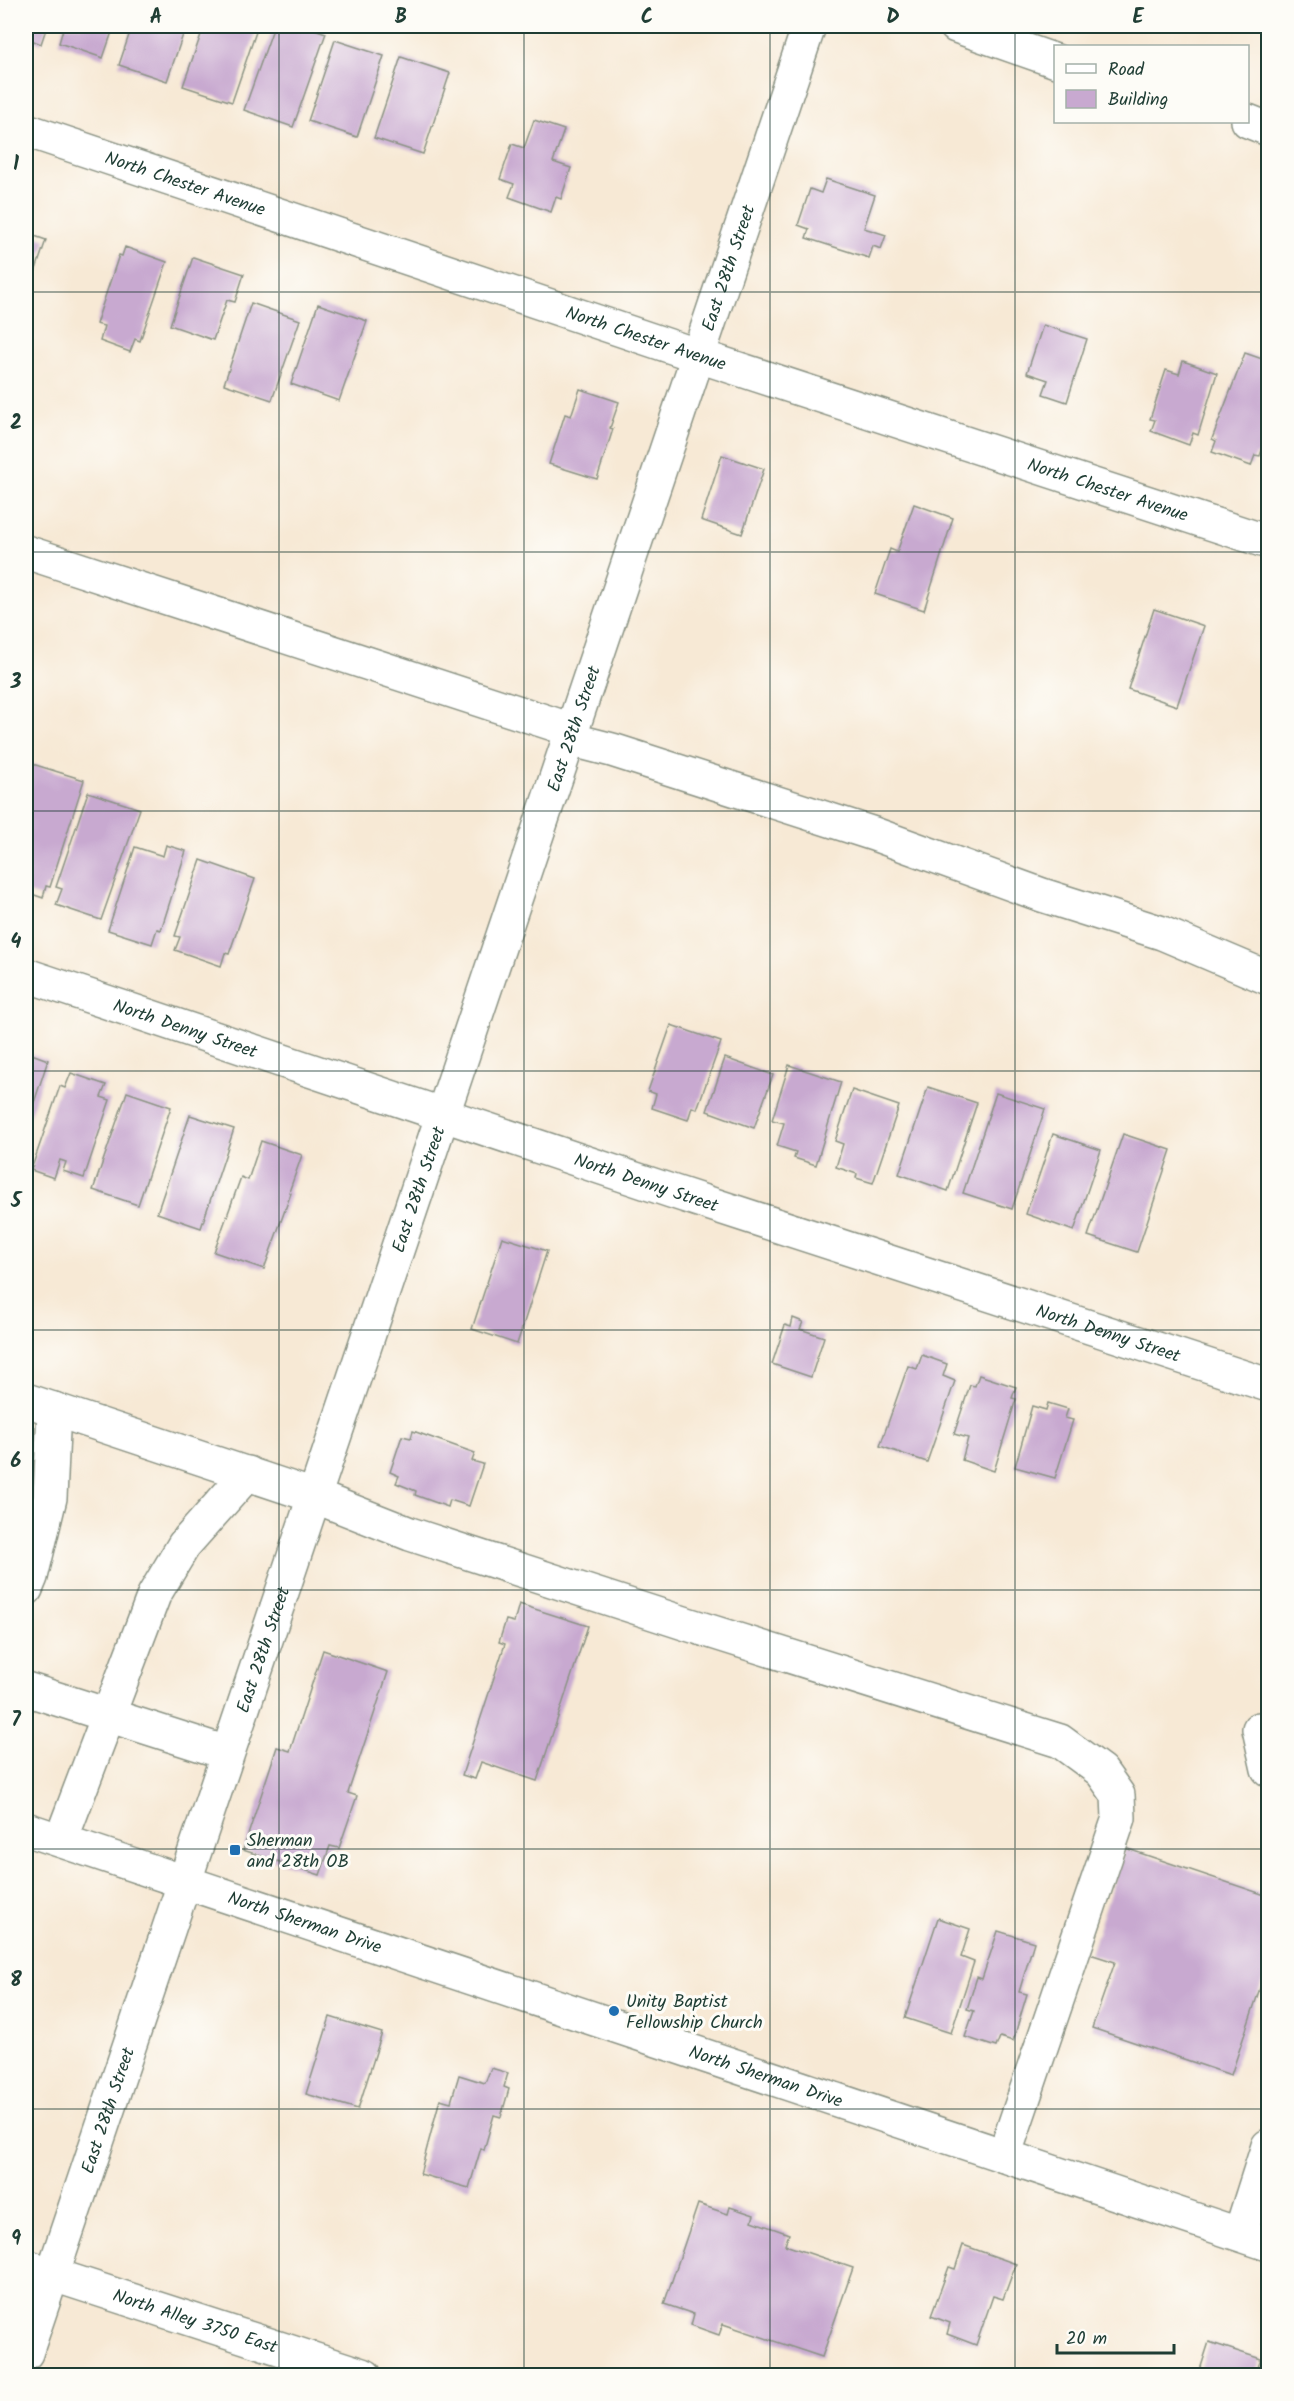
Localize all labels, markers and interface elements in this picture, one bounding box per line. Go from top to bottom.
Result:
text: A [150,2,162,34]
text: B [395,2,407,34]
text: C [641,2,653,34]
text: D [886,2,900,34]
text: E [1132,2,1144,34]
legend [1054,45,1249,123]
text: Road [1108,56,1145,85]
text: Building [1108,86,1168,115]
street label: North Chester Avenue [101,144,269,225]
text: 1 [13,149,19,181]
street label: East 28th Street [695,200,764,336]
street label: North Chester Avenue [561,299,730,380]
text: 2 [10,408,22,440]
street label: North Chester Avenue [1023,451,1192,531]
street label: East 28th Street [540,661,610,796]
text: 3 [10,667,22,699]
text: 4 [11,927,22,959]
street label: North Denny Street [109,992,262,1068]
street label: East 28th Street [385,1122,455,1257]
street label: North Denny Street [570,1146,723,1222]
text: 5 [10,1186,23,1218]
street label: North Denny Street [1032,1297,1185,1372]
text: 6 [11,1446,22,1478]
street label: East 28th Street [230,1582,300,1717]
text: 7 [11,1705,21,1737]
place label: Sherman and 28th OB [247,1827,349,1877]
marker: Sherman and 28th OB [228,1843,242,1857]
street label: North Sherman Drive [224,1884,385,1963]
text: 8 [10,1965,22,1997]
place label: Unity Baptist Fellowship Church [626,1988,763,2038]
marker: Unity Baptist Fellowship Church [607,2004,621,2018]
street label: North Sherman Drive [685,2038,846,2117]
street label: East 28th Street [74,2043,144,2178]
text: 9 [11,2224,21,2256]
street label: North Alley 3750 East [109,2282,282,2363]
scale bar [1057,2317,1174,2355]
text: 20 m [1066,2325,1107,2354]

